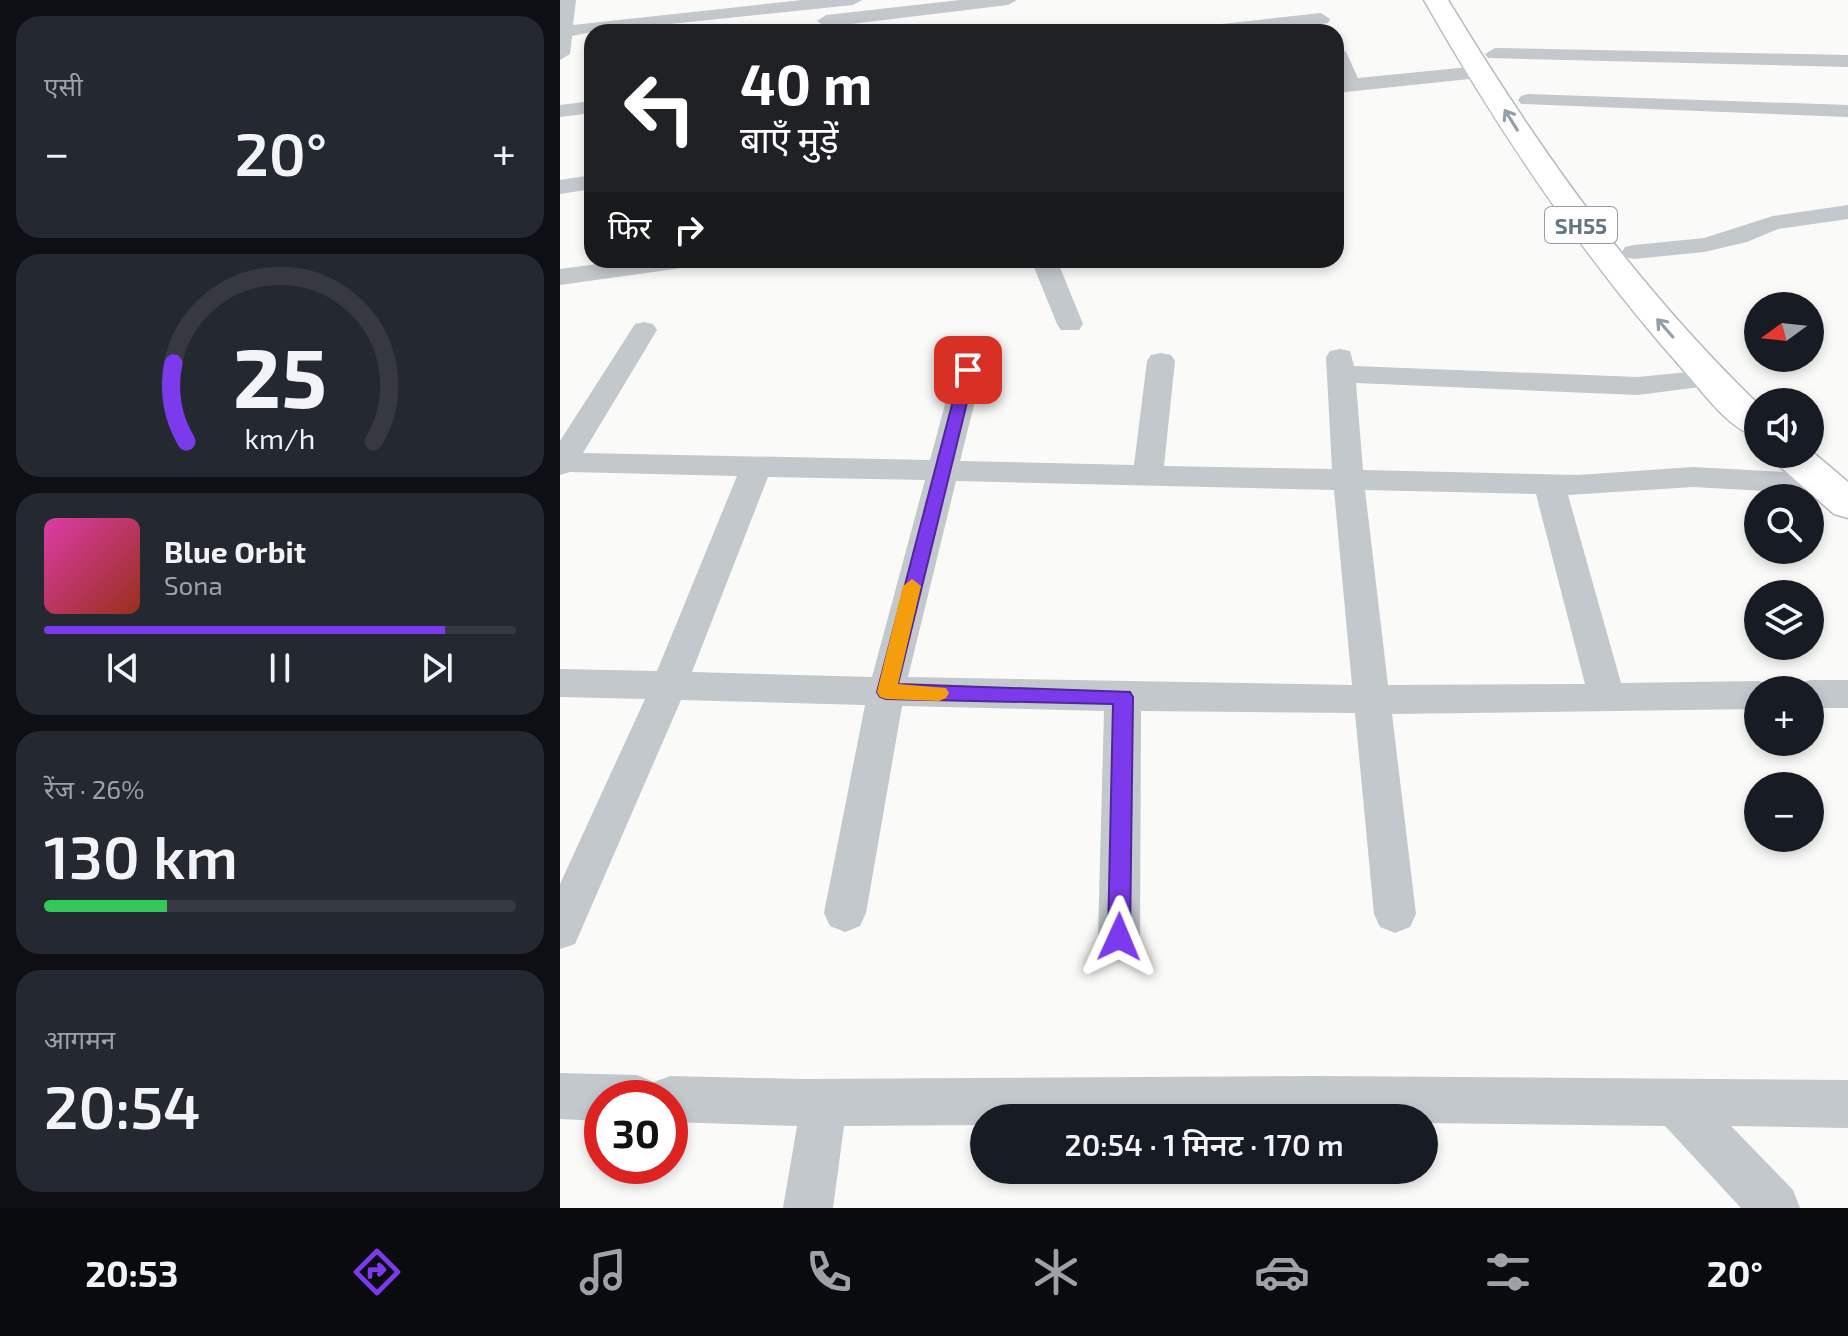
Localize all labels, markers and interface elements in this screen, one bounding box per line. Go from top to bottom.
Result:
text: 40 m [740,49,872,116]
icon: left [608,56,712,160]
text: एसी [44,70,83,101]
one-way arrow [1502,109,1518,132]
text: 20° [234,116,327,188]
text: बाएँ मुड़ें [740,117,839,160]
text: − [44,125,70,178]
text: + [492,125,516,178]
road number: SH55 [1545,207,1617,243]
icon: right [667,208,711,252]
text: फिर [608,209,651,245]
north arrow [1744,292,1824,372]
map controls [1744,292,1824,852]
one-way arrow [1656,319,1674,339]
text: 25 [233,324,327,424]
pin [934,336,1002,404]
icon: arrive [946,348,990,392]
button: sound [1744,388,1824,468]
text: km/h [245,420,315,455]
button: search [1744,484,1824,564]
text: Blue Orbit [164,533,306,569]
text: Sona [164,569,223,600]
button: layers [1744,580,1824,660]
icon: previous [101,646,145,690]
icon: pause [258,646,302,690]
icon: next [415,646,459,690]
button: + [1744,676,1824,756]
button: − [1744,772,1824,852]
text: रेंज · 26% [44,773,144,804]
text: 130 km [44,819,238,891]
position arrow [1077,895,1161,979]
text: आगमन [44,1023,115,1054]
text: 20:54 [44,1069,201,1141]
speed limit sign: 30 [584,1080,688,1184]
text: 20:54 · 1 मिनट · 170 m [1065,1126,1344,1162]
icon: directions [349,1244,405,1300]
icon: music [575,1244,631,1300]
icon: phone [801,1244,857,1300]
icon: climate [1028,1244,1084,1300]
icon: car [1254,1244,1310,1300]
icon: filters [1480,1244,1536,1300]
text: 20:53 [85,1251,178,1294]
text: 20° [1707,1251,1763,1294]

